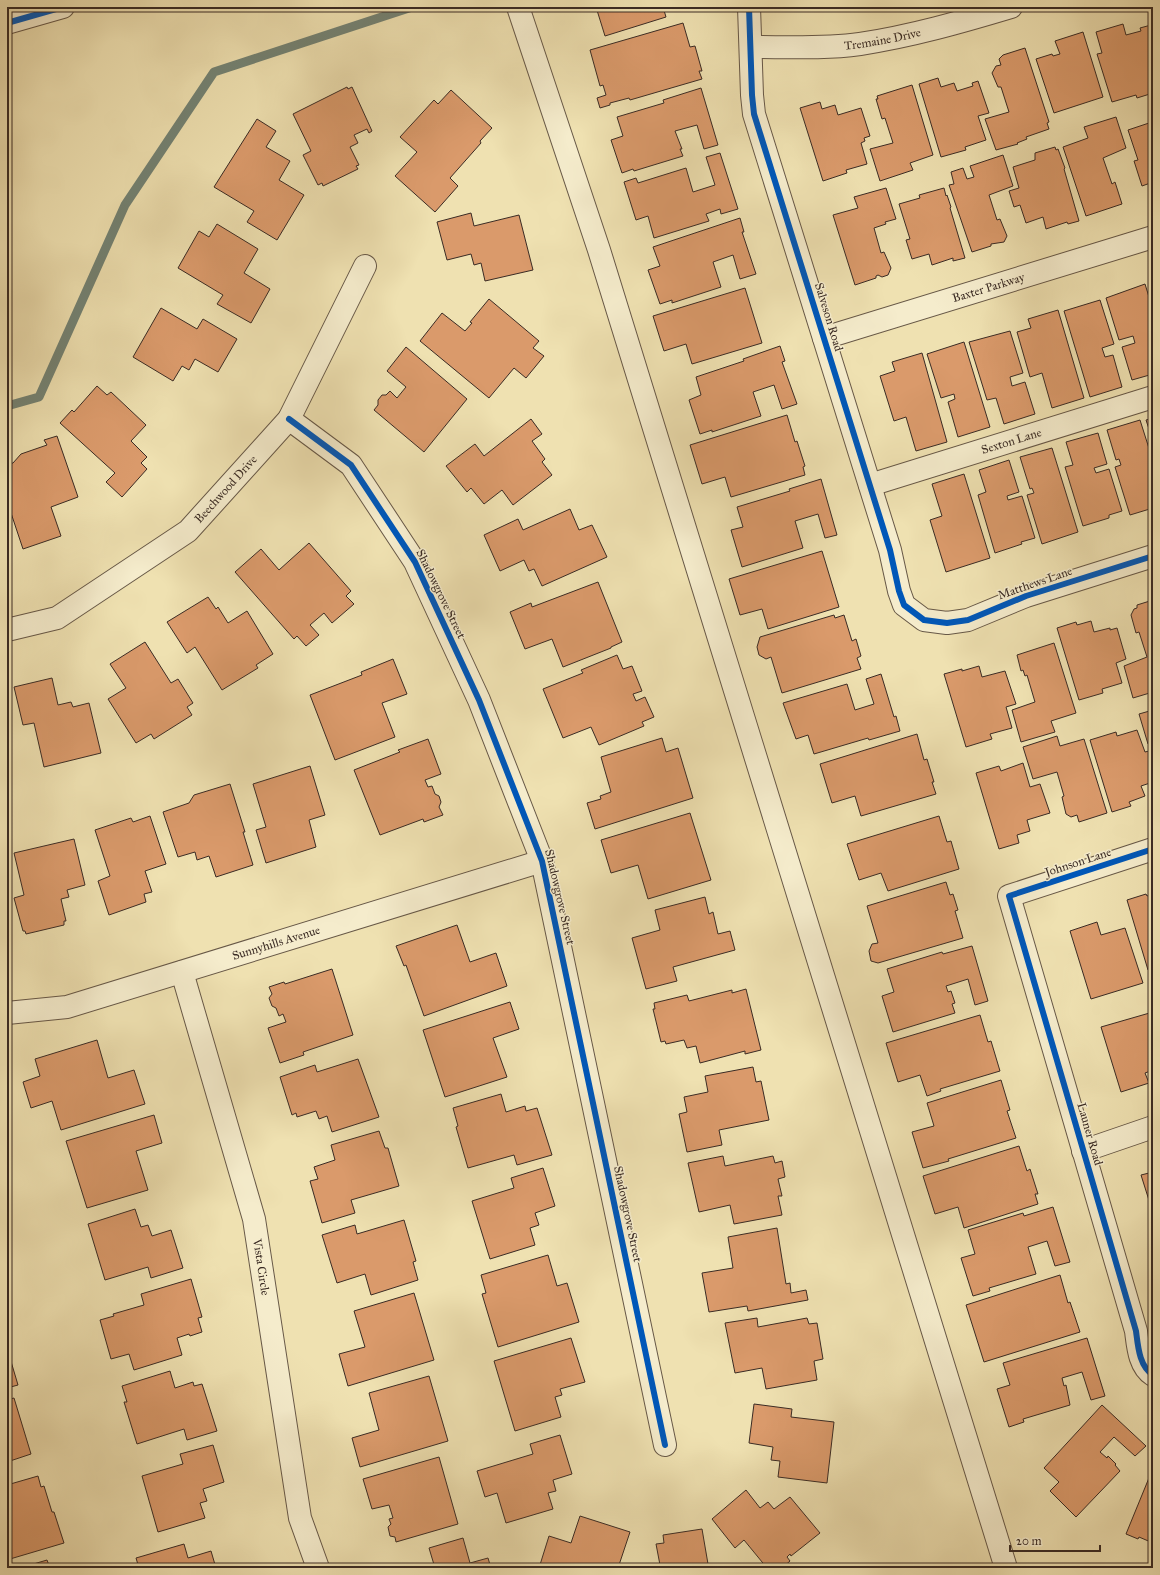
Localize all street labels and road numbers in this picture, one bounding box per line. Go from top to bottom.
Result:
street label: Tremaine Drive [843,25,922,53]
street label: Baxter Parkway [951,270,1027,305]
street label: Salveson Road [812,281,846,353]
street label: Sexton Lane [980,425,1043,457]
street label: Beechwood Drive [192,453,260,526]
street label: Shadowgrove Street [412,547,469,642]
street label: Matthews Lane [996,564,1074,602]
street label: Johnson Lane [1041,845,1113,881]
street label: Shadowgrove Street [541,848,578,947]
street label: Sunnyhills Avenue [230,923,322,963]
street label: Launer Road [1074,1101,1106,1167]
street label: Shadowgrove Street [610,1165,645,1264]
street label: Vista Circle [250,1237,273,1296]

